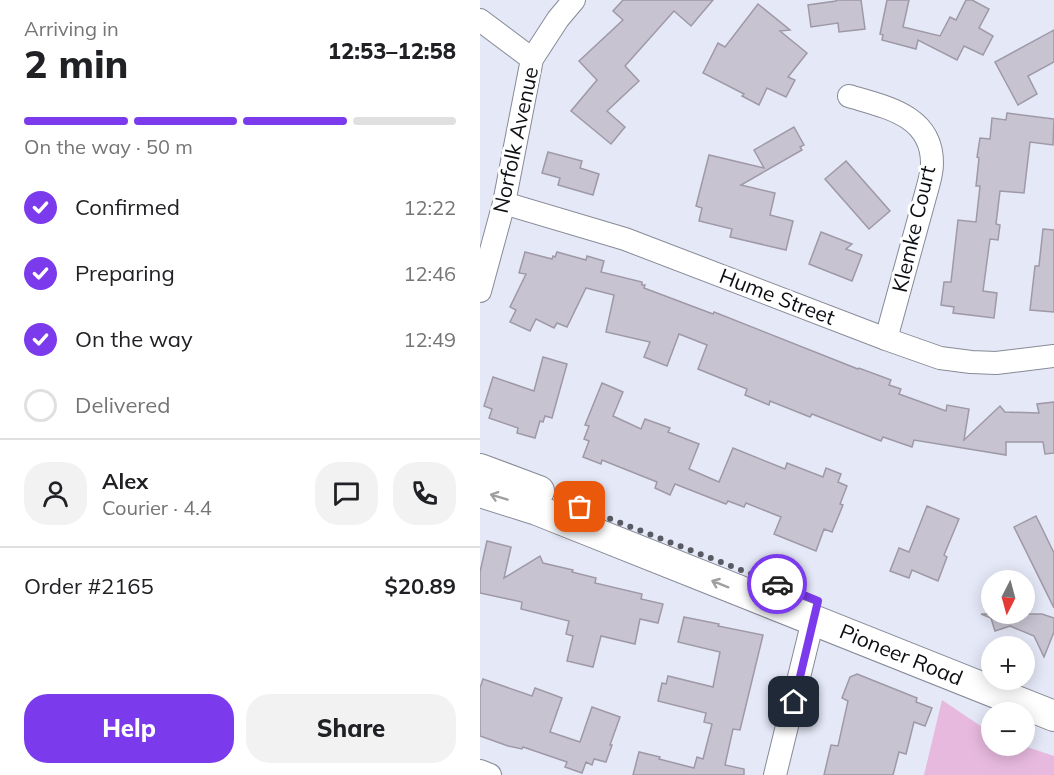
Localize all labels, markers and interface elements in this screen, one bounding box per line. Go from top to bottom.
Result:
text: Arriving in [24,16,119,41]
text: 12:53–12:58 [328,37,456,65]
text: 2 min [24,39,129,88]
street label: Norfolk Avenue [487,64,543,215]
text: On the way · 50 m [24,134,193,159]
street label: Klemke Court [886,163,940,295]
icon: check [24,191,57,224]
text: Confirmed [75,193,180,221]
text: 12:22 [403,195,456,220]
icon: check [24,257,57,290]
text: Preparing [75,259,175,287]
text: 12:46 [403,261,456,286]
street label: Hume Street [716,262,839,330]
icon: check [24,323,57,356]
text: On the way [75,325,193,353]
text: 12:49 [403,327,456,352]
text: Delivered [75,391,170,419]
button: person [24,462,87,525]
button: chat [315,462,378,525]
button: phone [393,462,456,525]
text: Alex [102,467,148,495]
pin [554,481,605,532]
icon: bag [563,490,596,523]
one-way arrow [490,491,509,502]
text: Courier · 4.4 [102,495,212,520]
courier [747,554,807,614]
icon: car [761,568,794,601]
north arrow [981,570,1035,624]
map controls [981,570,1035,756]
text: Order #2165 [24,572,154,600]
text: $20.89 [385,572,456,600]
one-way arrow [711,578,729,589]
street label: Pioneer Road [836,618,967,691]
button: + [981,636,1035,690]
pin [768,676,819,727]
icon: home [777,685,810,718]
button: Help [24,694,234,763]
button: Share [246,694,456,763]
button: − [981,702,1035,756]

